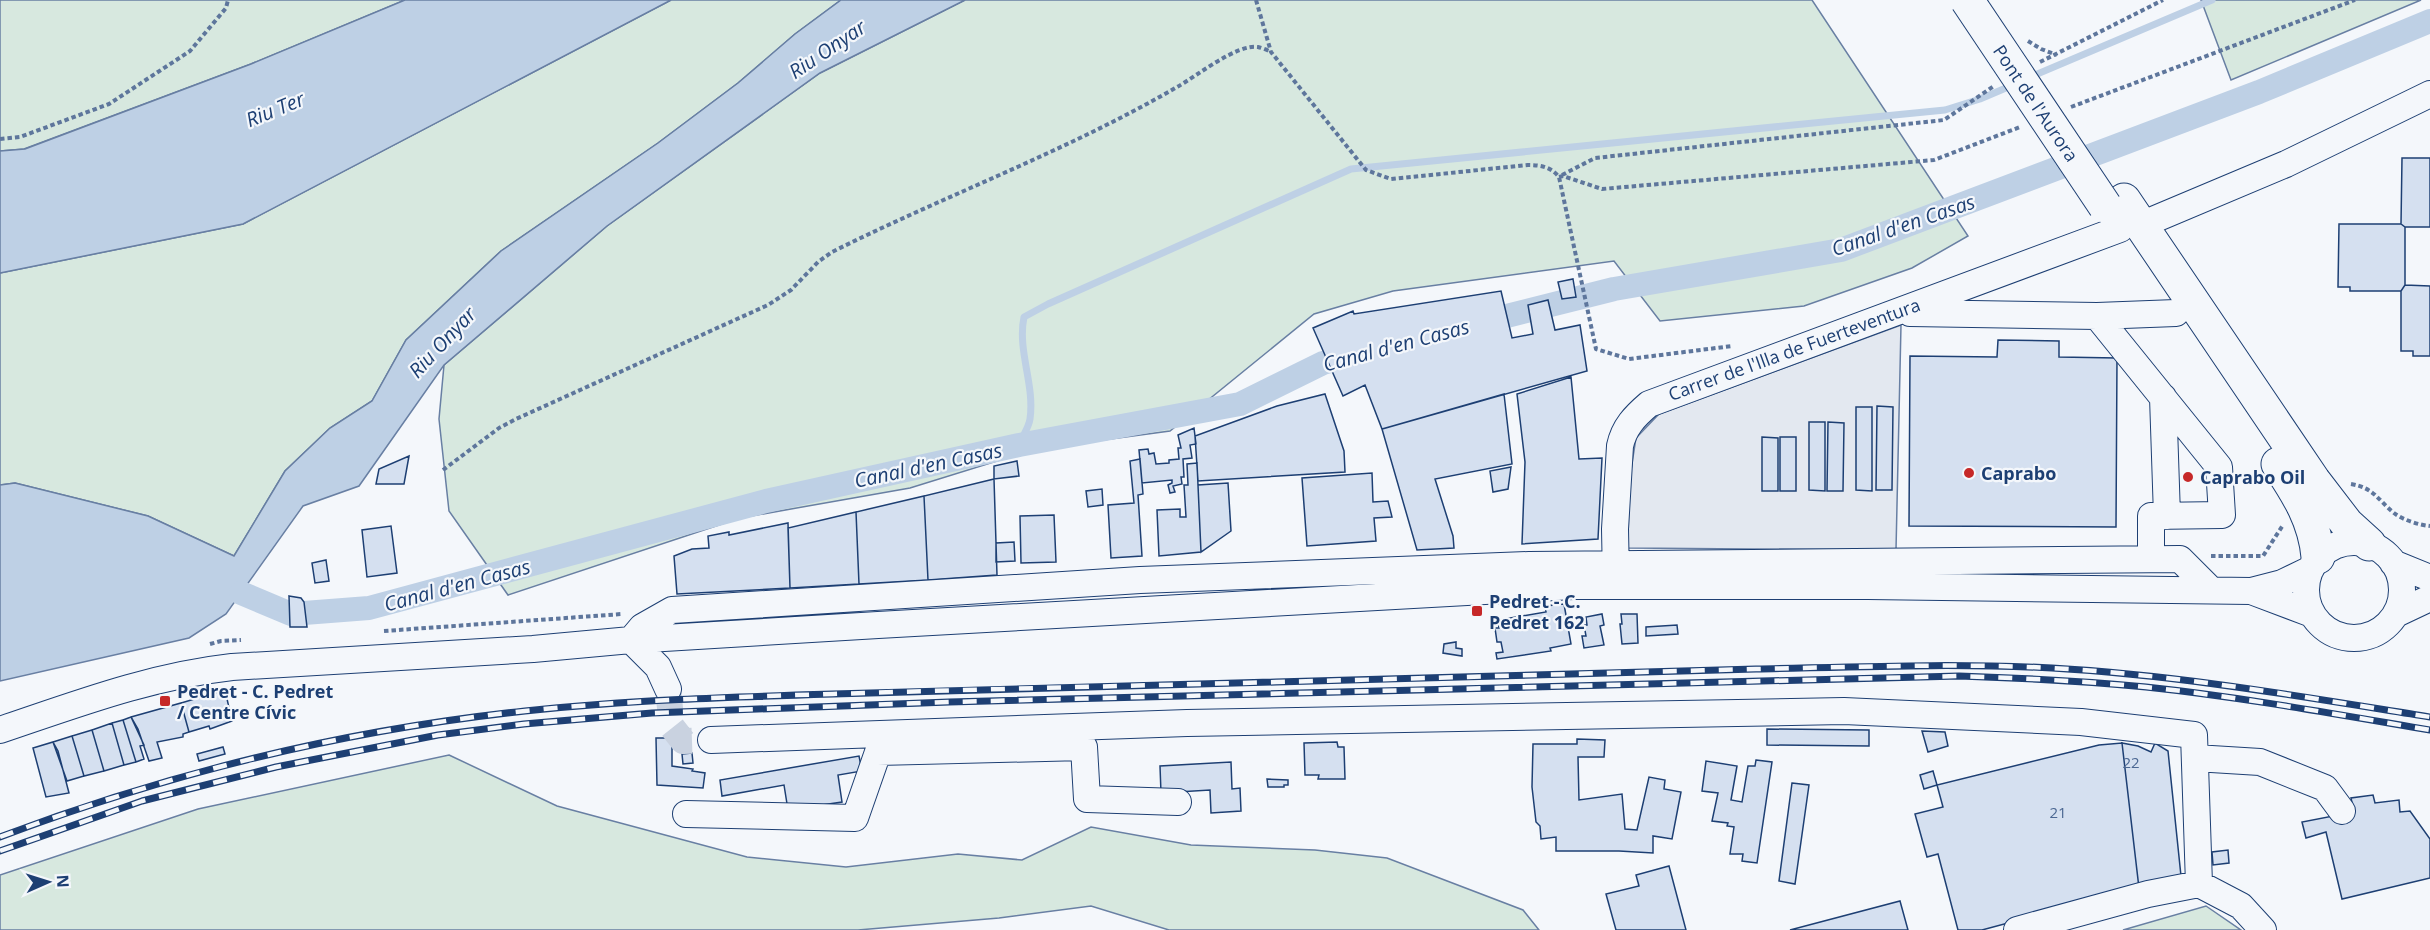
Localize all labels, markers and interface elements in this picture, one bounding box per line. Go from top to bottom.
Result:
water label: Riu Onyar [783,13,872,85]
street label: Pont de l'Aurora [1988,40,2084,166]
water label: Riu Ter [242,85,309,133]
water label: Canal d'en Casas [1828,188,1979,262]
street label: Carrer de l'Illa de Fuerteventura [1665,292,1923,406]
water label: Riu Onyar [402,300,482,383]
water label: Canal d'en Casas [1320,312,1472,377]
water label: Canal d'en Casas [852,436,1005,494]
place label: Caprabo [1981,461,2056,485]
place label: Caprabo Oil [2200,465,2305,489]
marker: Caprabo [1962,466,1976,480]
marker: Caprabo Oil [2181,470,2195,484]
water label: Canal d'en Casas [381,552,533,617]
place label: Pedret - C. Pedret 162 [1489,589,1585,634]
marker: Pedret - C. Pedret 162 [1470,604,1484,618]
place label: Pedret - C. Pedret / Centre Cívic [177,679,334,724]
marker: Pedret - C. Pedret / Centre Cívic [158,694,172,708]
house number: 22 [2122,752,2140,772]
house number: 21 [2049,802,2067,822]
north arrow [18,852,78,912]
text: N [52,874,74,888]

